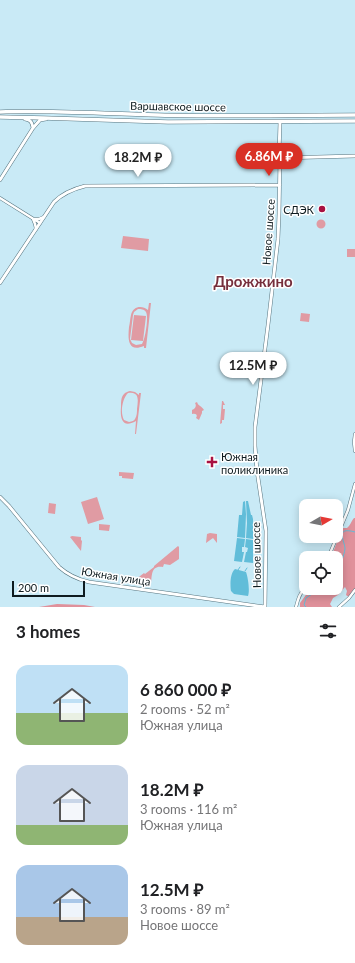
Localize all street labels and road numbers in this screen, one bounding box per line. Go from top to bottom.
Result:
street label: Варшавское шоссе [130,99,226,113]
street label: Новое шоссе [259,198,277,265]
street label: Новое шоссе [249,522,263,588]
street label: Южная улица [80,564,152,588]

